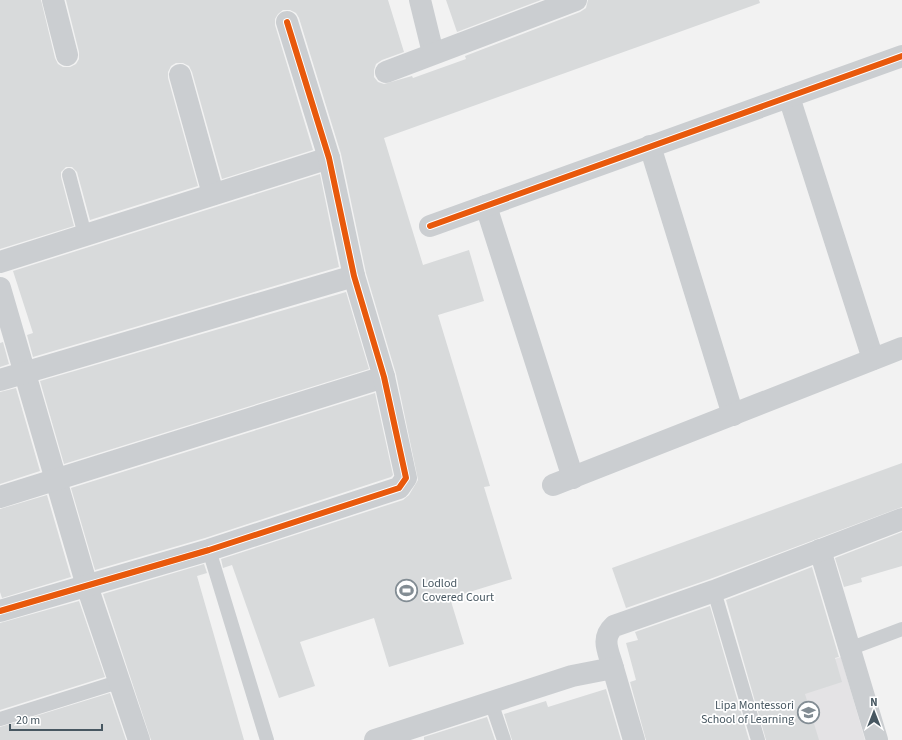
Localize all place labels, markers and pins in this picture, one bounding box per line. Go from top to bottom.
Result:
place label: Lodlod Covered Court [422,575,494,606]
sports icon: Lodlod Covered Court [393,577,419,603]
place label: Lipa Montessori School of Learning [701,697,794,728]
school or university icon: Lipa Montessori School of Learning [796,699,822,725]

